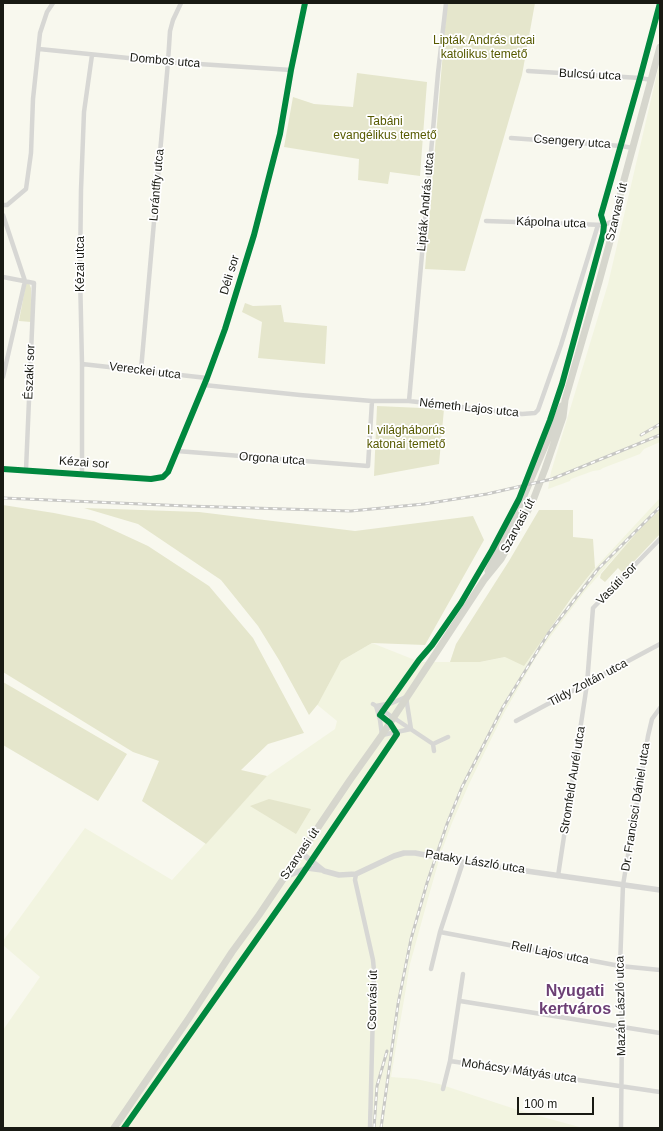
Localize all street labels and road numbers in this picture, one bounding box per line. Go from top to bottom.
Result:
street label: Dombos utca [129,51,201,71]
street label: Bulcsú utca [559,66,621,84]
street label: Csengery utca [533,132,611,152]
street label: Lorántffy utca [147,148,167,222]
street label: Lipták András utca [414,152,438,252]
street label: Szarvasi út [603,181,631,243]
street label: Kápolna utca [516,215,586,231]
street label: Kézai utca [74,236,88,292]
street label: Déli sor [217,253,243,297]
street label: Északi sor [22,344,38,400]
street label: Vereckei utca [108,359,182,383]
street label: Németh Lajos utca [418,396,520,420]
street label: Orgona utca [239,450,305,468]
street label: Kézai sor [59,454,109,472]
street label: Szarvasi út [498,496,538,556]
street label: Vasúti sor [594,560,640,608]
street label: Tildy Zoltán utca [546,656,630,710]
street label: Stromfeld Aurél utca [557,725,589,835]
street label: Dr. Francisci Dániel utca [619,742,653,872]
street label: Szarvasi út [277,825,323,883]
street label: Pataky László utca [424,847,526,877]
street label: Rell Lajos utca [510,938,590,968]
street label: Mazán László utca [613,956,629,1056]
street label: Csorvási út [365,970,381,1030]
street label: Mohácsy Mátyás utca [461,1056,577,1086]

